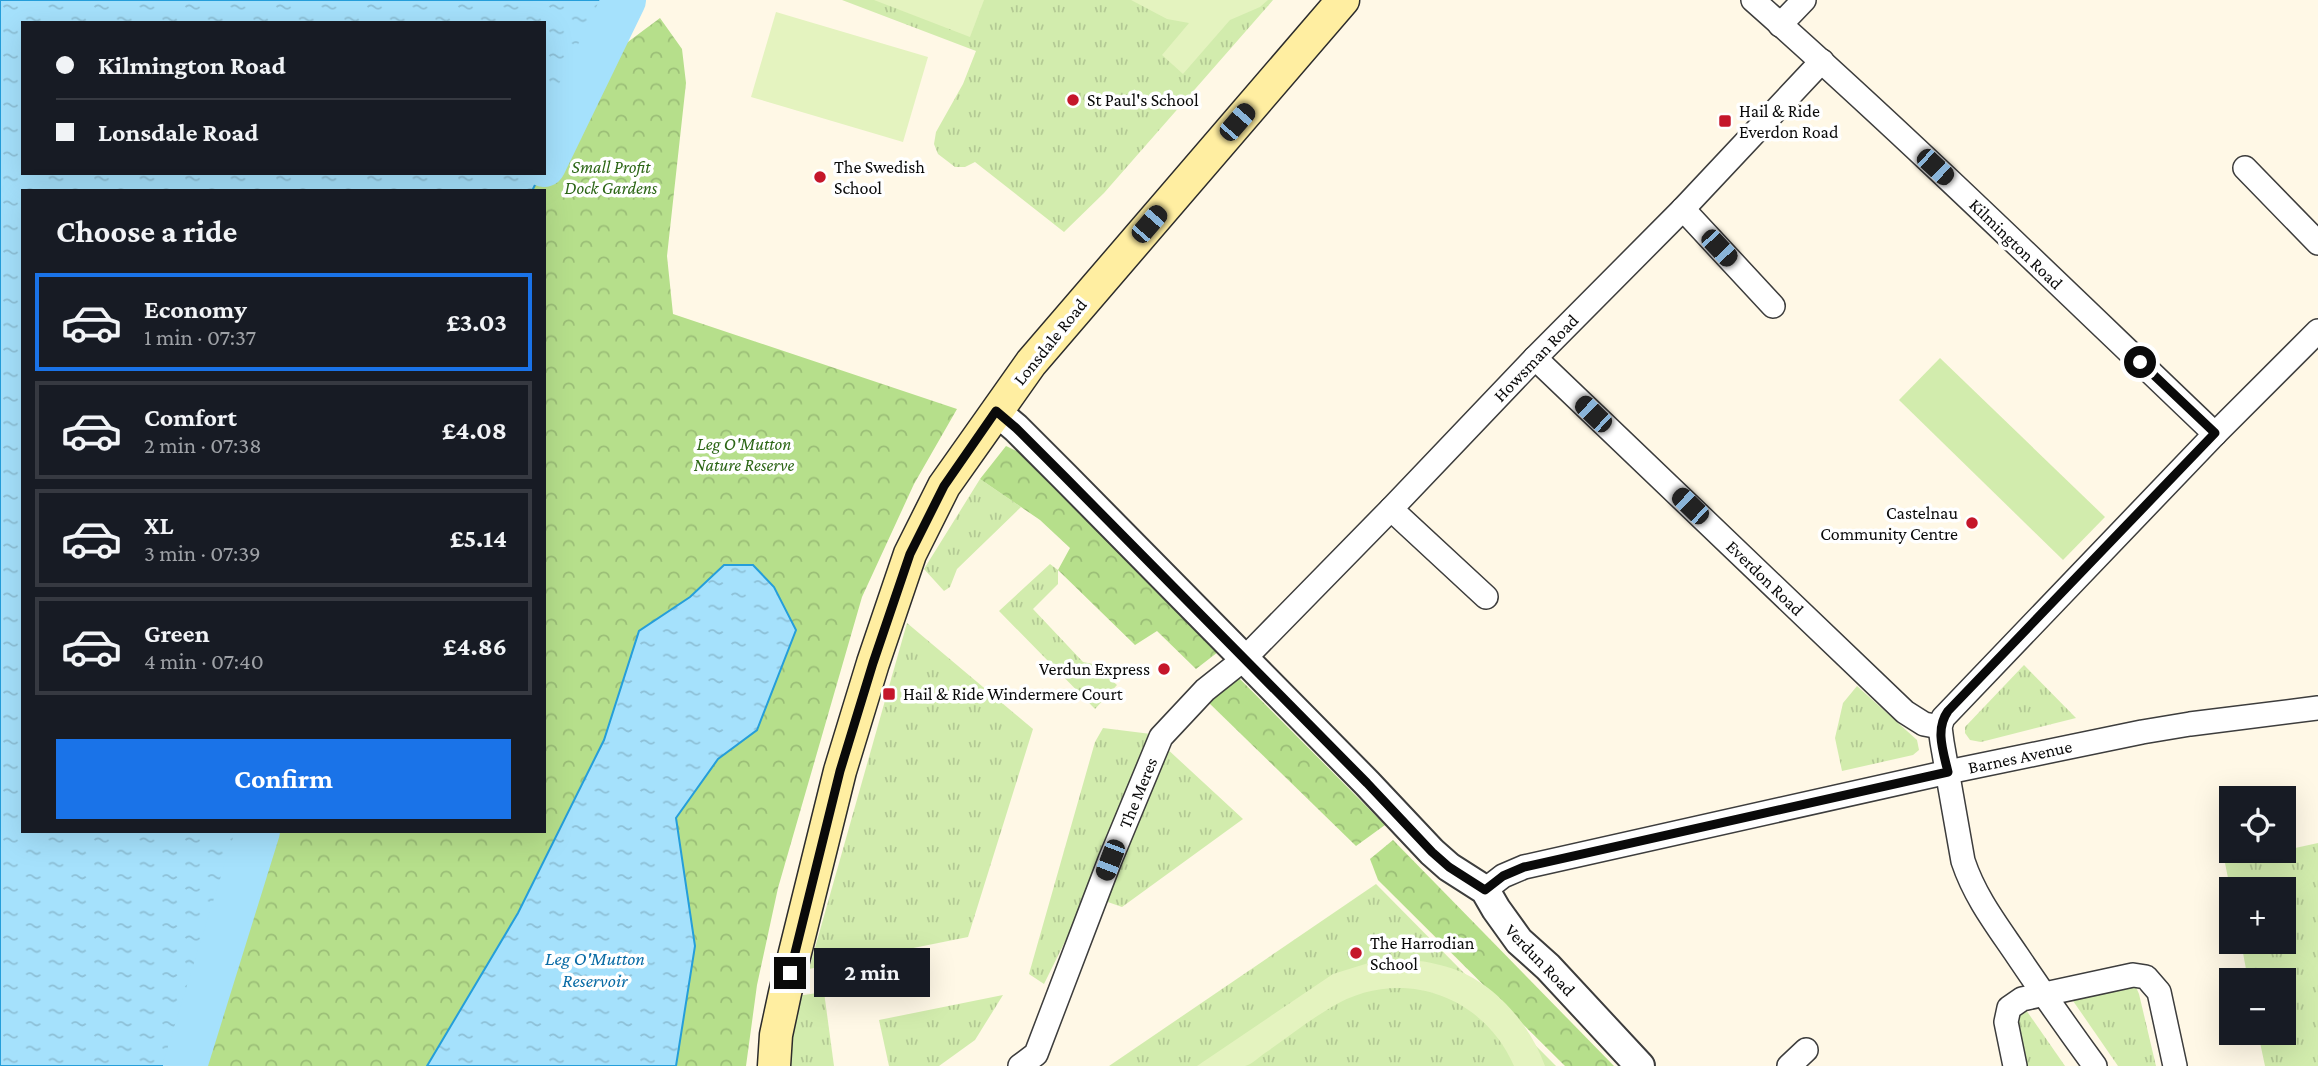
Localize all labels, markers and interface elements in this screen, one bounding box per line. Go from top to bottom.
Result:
text: Kilmington Road [98,51,286,80]
place label: St Paul's School [1087,90,1199,110]
marker: St Paul's School [1065,92,1081,108]
car [1216,99,1259,145]
place label: Hail & Ride Everdon Road [1739,101,1839,142]
marker: Hail & Ride Everdon Road [1717,113,1733,129]
text: Lonsdale Road [98,118,258,147]
car [1913,145,1958,189]
park label: Small Profit Dock Gardens [565,157,658,198]
place label: The Swedish School [834,157,925,198]
marker: The Swedish School [812,169,828,185]
street label: Kilmington Road [1965,195,2067,294]
car [1128,201,1171,247]
text: Choose a ride [56,213,237,249]
car [1697,225,1742,271]
icon: car [60,291,123,354]
text: Economy [144,295,247,324]
street label: Lonsdale Road [1009,295,1091,389]
text: £3.03 [446,308,507,337]
street label: Howsman Road [1489,310,1583,406]
text: 1 min · 07:37 [144,324,256,350]
route start [2124,346,2156,378]
car [1571,392,1616,436]
icon: car [60,399,123,462]
text: Comfort [144,403,237,432]
text: £4.08 [442,416,507,445]
text: 2 min · 07:38 [144,432,262,458]
park label: Leg O'Mutton Nature Reserve [694,434,794,475]
car [1668,484,1713,528]
place label: Castelnau Community Centre [1820,503,1958,544]
icon: car [60,507,123,570]
text: XL [144,511,173,540]
marker: Castelnau Community Centre [1964,515,1980,531]
text: £5.14 [450,524,507,553]
street label: Everdon Road [1722,536,1808,620]
text: 3 min · 07:39 [144,540,261,566]
icon: car [60,615,123,678]
text: Green [144,619,210,648]
text: £4.86 [443,632,507,661]
text: 4 min · 07:40 [144,648,264,674]
place label: Verdun Express [1039,659,1150,679]
marker: Verdun Express [1156,661,1172,677]
place label: Hail & Ride Windermere Court [903,684,1124,704]
marker: Hail & Ride Windermere Court [881,686,897,702]
street label: Barnes Avenue [1966,736,2074,778]
button: Confirm [56,739,511,819]
street label: The Meres [1115,755,1161,831]
map controls [2219,786,2296,1045]
button: locate [2219,786,2296,863]
car [1093,837,1128,883]
button: + [2219,877,2296,954]
street label: Verdun Road [1501,920,1580,1000]
place label: The Harrodian School [1370,933,1475,974]
marker: The Harrodian School [1348,945,1364,961]
water label: Leg O'Mutton Reservoir [545,948,645,991]
callout: 2 min [814,948,930,998]
route end [774,957,806,989]
text: 2 min [844,959,900,985]
button: − [2219,968,2296,1045]

